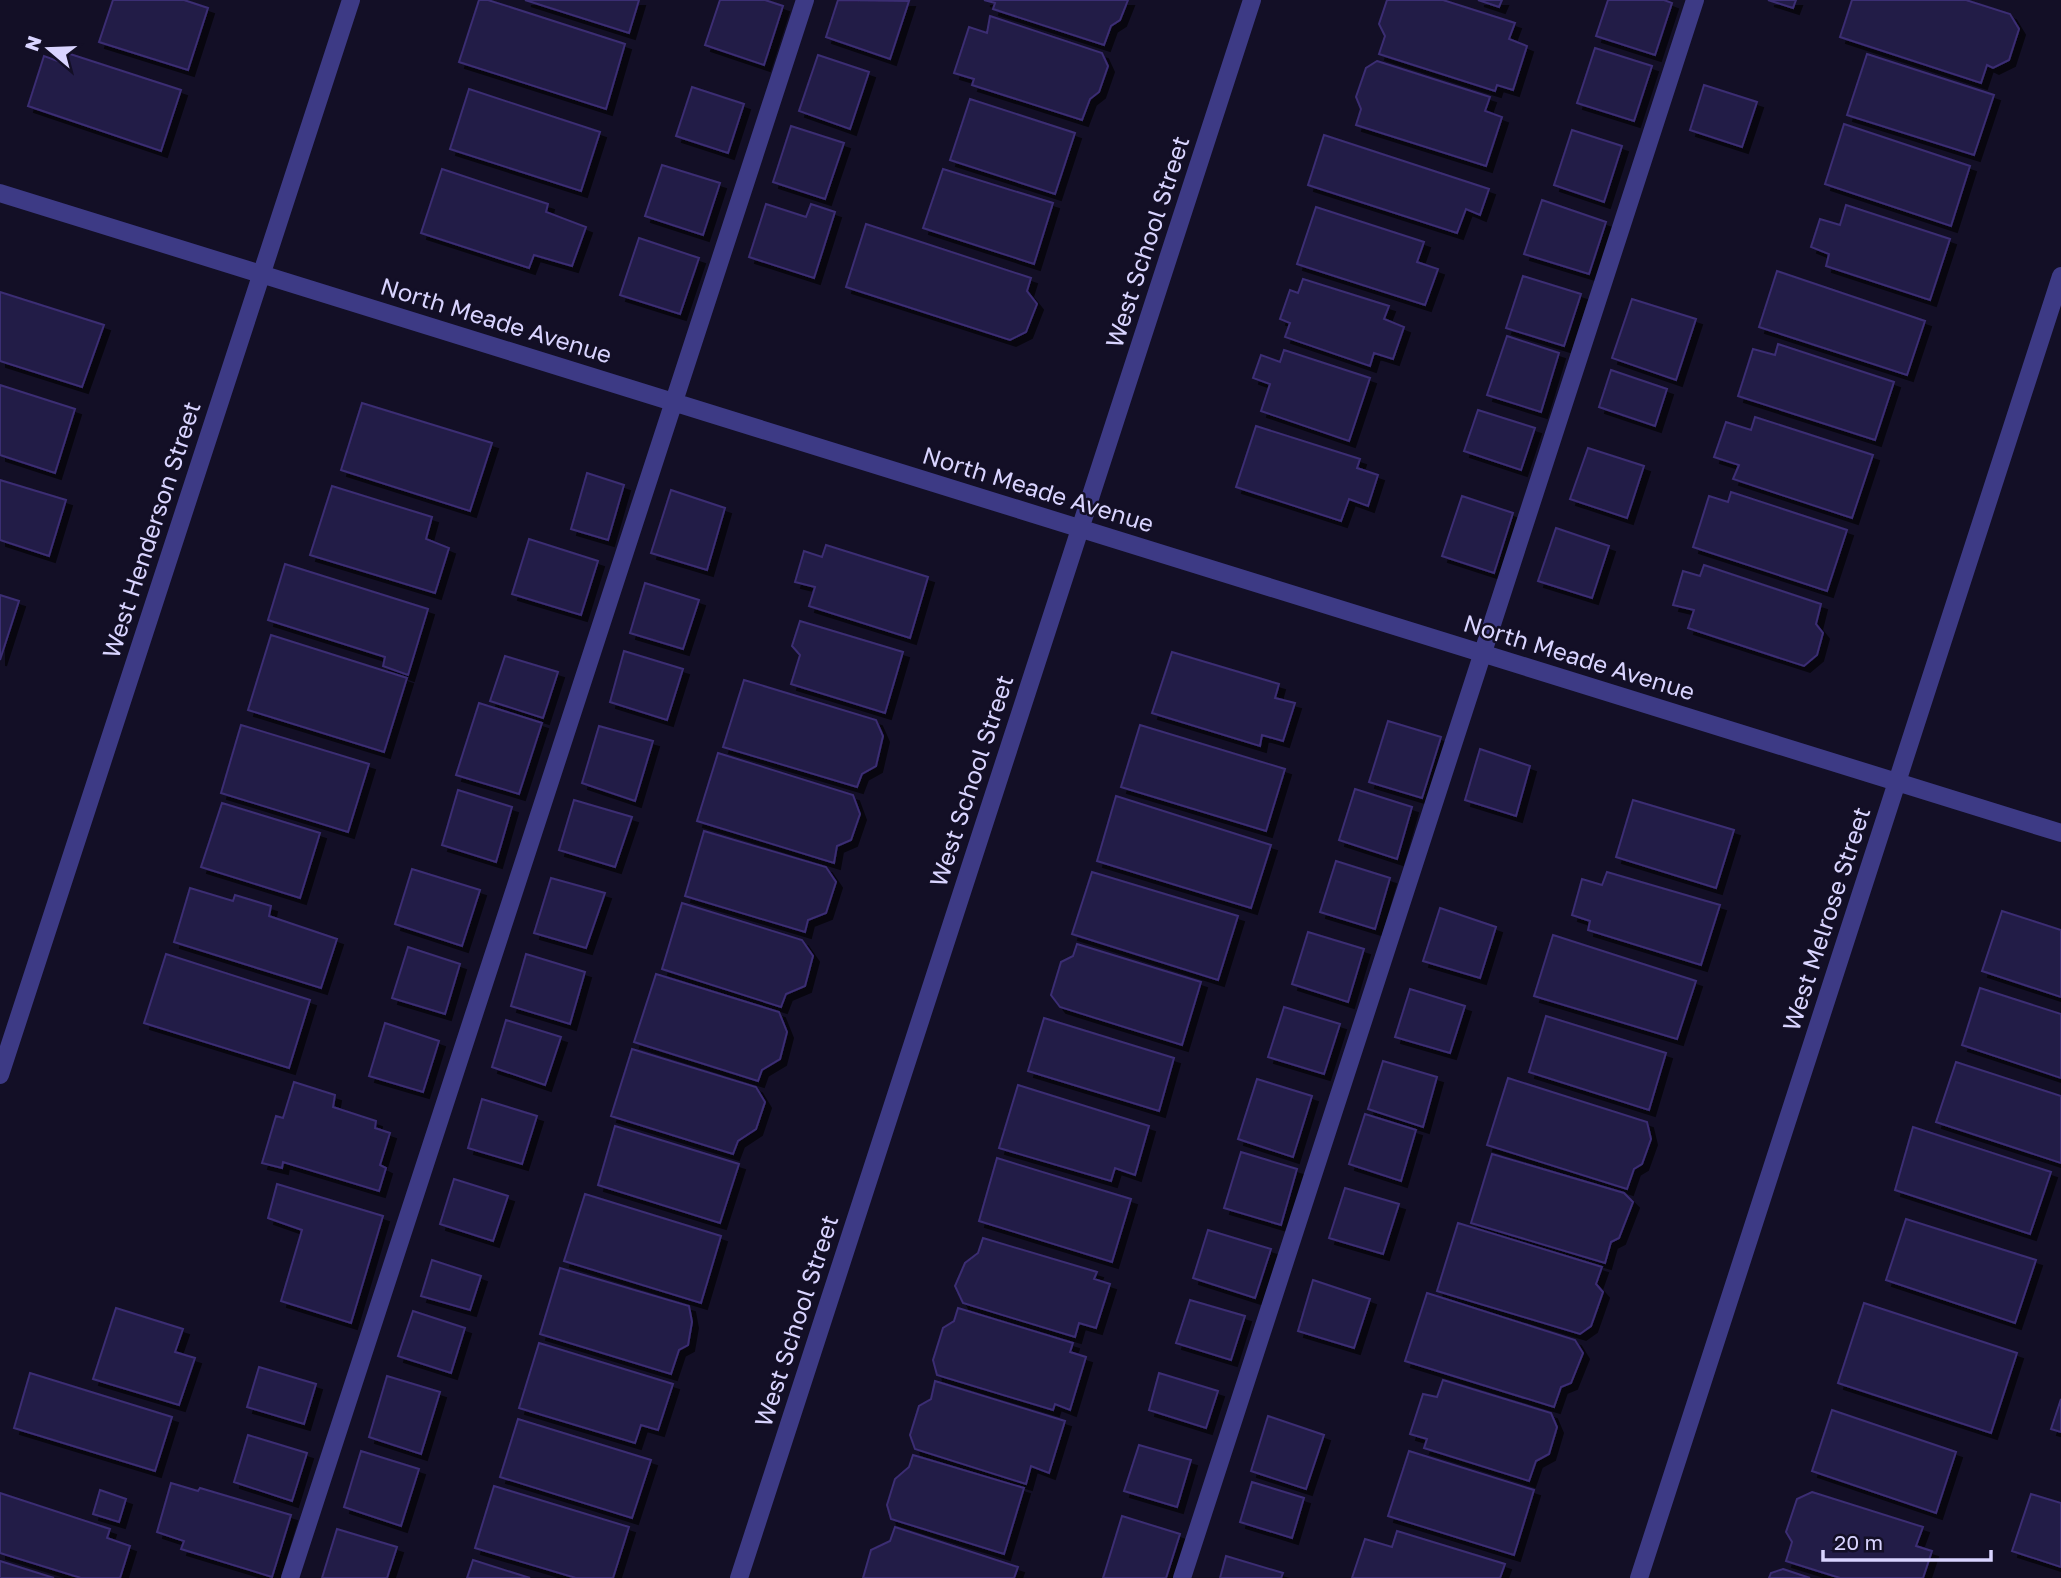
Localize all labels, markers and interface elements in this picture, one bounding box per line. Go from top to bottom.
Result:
north arrow [14,14,84,84]
text: N [19,33,46,54]
street label: West School Street [1099,132,1195,351]
street label: North Meade Avenue [377,271,616,369]
street label: West Henderson Street [95,398,206,662]
street label: North Meade Avenue [919,440,1158,538]
street label: North Meade Avenue [1460,608,1699,706]
street label: West School Street [923,671,1019,890]
street label: West Melrose Street [1776,803,1875,1034]
street label: West School Street [748,1211,844,1430]
scale bar [1823,1518,1991,1562]
text: 20 m [1834,1529,1883,1555]

